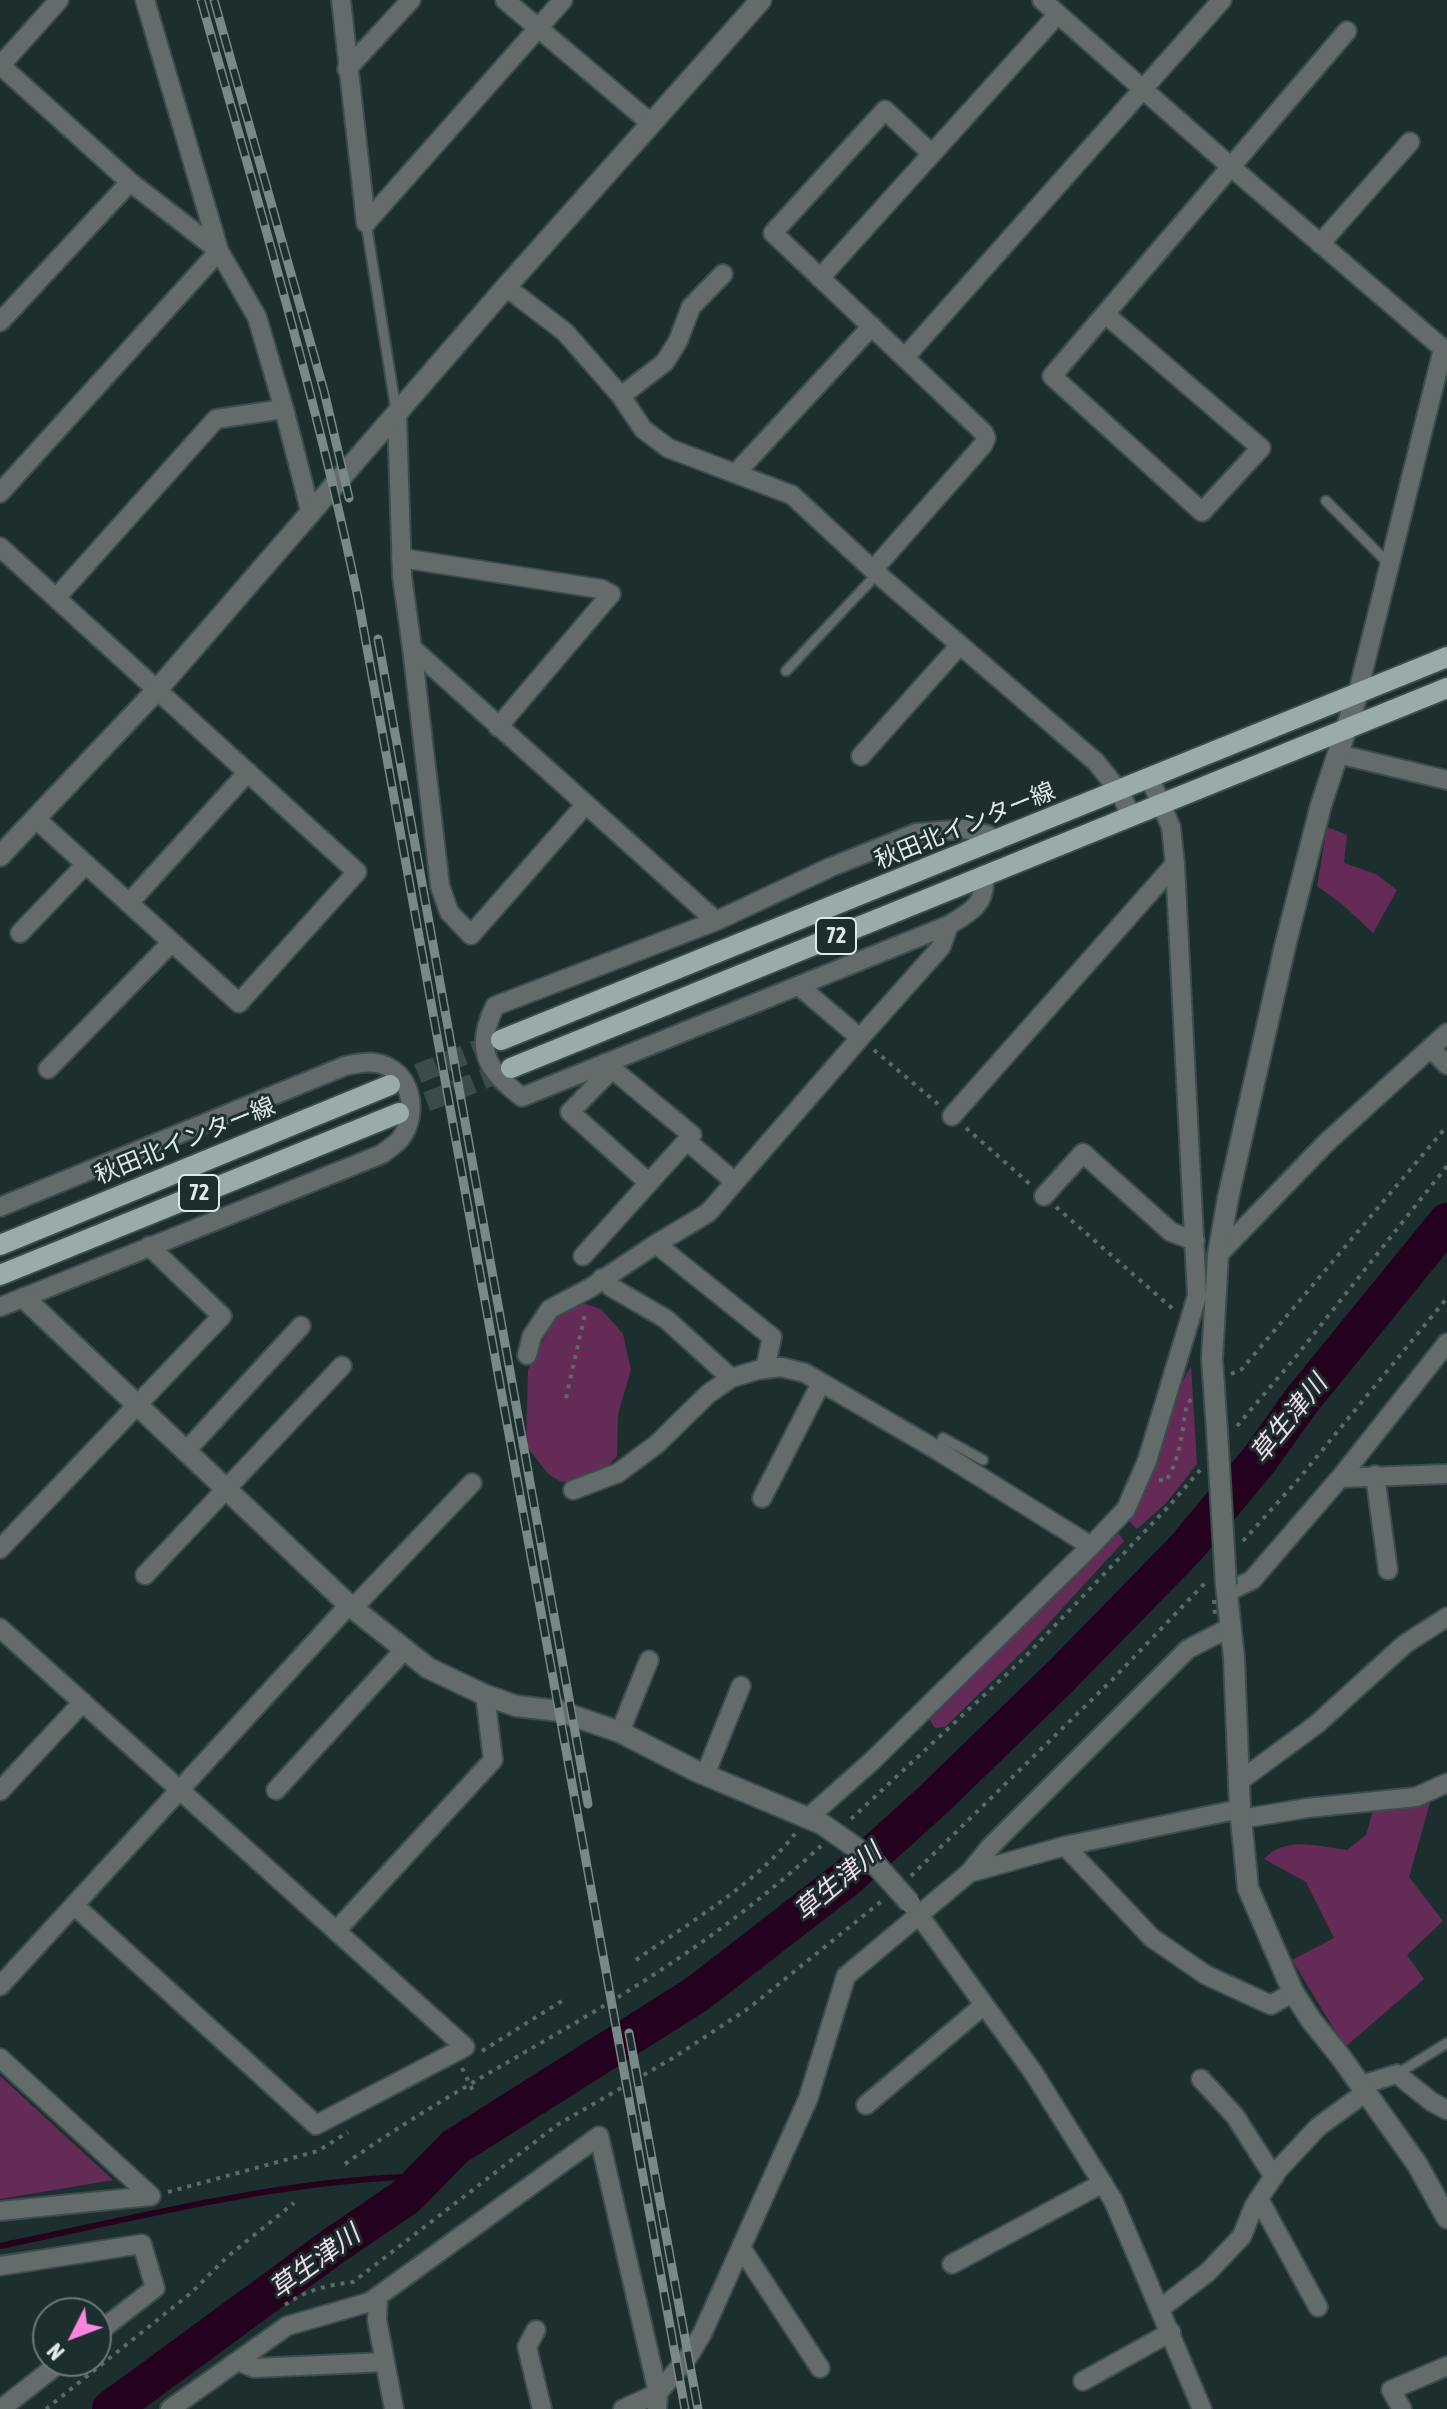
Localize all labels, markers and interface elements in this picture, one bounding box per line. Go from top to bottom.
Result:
street label: 秋田北インター線 [871,777,1059,875]
road number: 72 [816,918,856,954]
street label: 秋田北インター線 [91,1092,279,1190]
road number: 72 [179,1175,219,1211]
water label: 草生津川 [1244,1369,1334,1469]
water label: 草生津川 [788,1837,888,1927]
water label: 草生津川 [264,2219,366,2305]
north arrow [32,2297,112,2377]
text: N [42,2338,70,2365]

